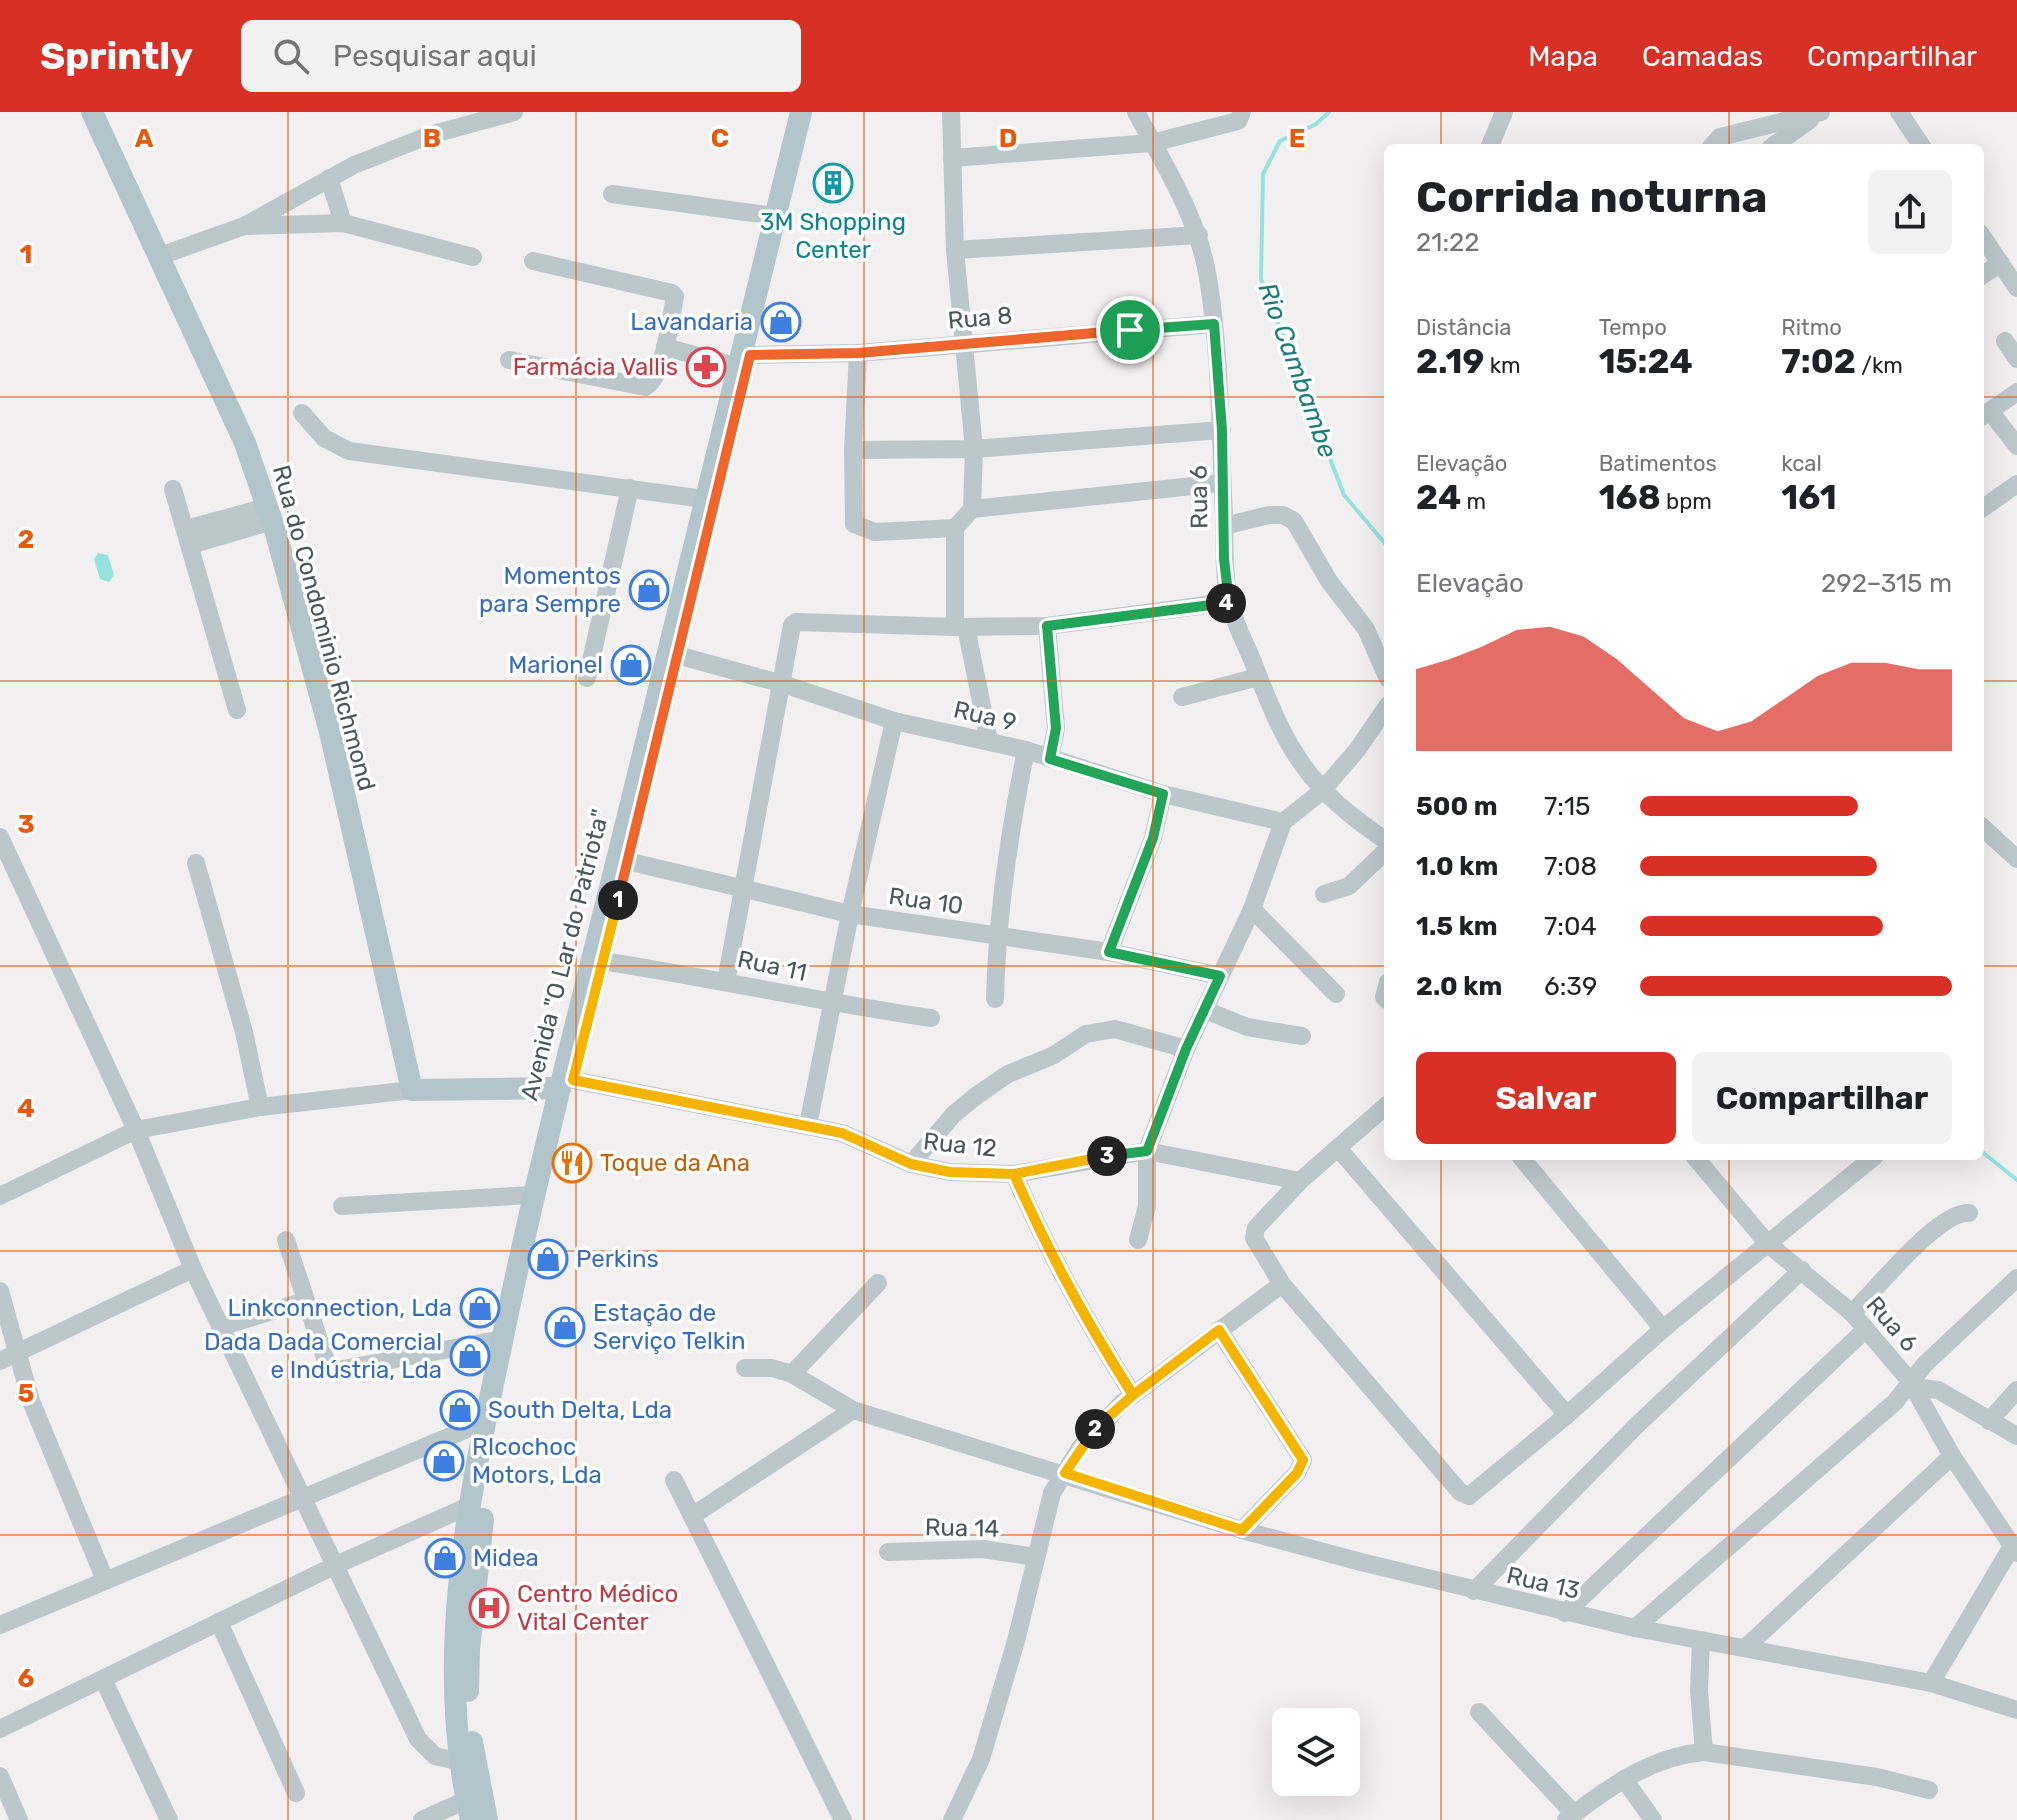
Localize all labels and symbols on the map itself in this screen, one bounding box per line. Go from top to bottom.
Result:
text: A [135,123,154,154]
text: B [423,123,441,154]
text: C [711,123,729,154]
text: D [999,123,1017,154]
text: E [1289,123,1305,154]
building icon: 3M Shopping Center [812,162,854,204]
place label: 3M Shopping Center [760,208,906,264]
text: 1 [20,239,32,270]
water label: Rio Cambambe [1251,278,1344,462]
pin [1096,296,1164,364]
shop icon: Lavandaria [760,301,802,343]
street label: Rua 8 [947,301,1013,335]
place label: Lavandaria [630,308,753,336]
pharmacy icon: Farmácia Vallis [685,346,727,388]
place label: Farmácia Vallis [513,353,678,381]
street label: Rua do Condominio Richmond [267,462,381,794]
street label: Rua 6 [1184,465,1214,529]
text: 2 [18,524,34,555]
place label: Momentos para Sempre [479,562,621,618]
shop icon: Momentos para Sempre [628,569,670,611]
pin: 4 [1206,583,1246,623]
shop icon: Marionel [610,644,652,686]
place label: Marionel [508,651,603,679]
street label: Rua 9 [951,695,1019,737]
street label: Avenida "O Lar do Patriota" [515,807,615,1103]
text: 3 [17,809,35,840]
pin: 1 [598,880,638,920]
street label: Rua 10 [887,882,965,920]
street label: Rua 11 [735,945,809,987]
text: 4 [17,1093,35,1124]
street label: Rua 12 [922,1127,998,1163]
pin: 3 [1087,1136,1127,1176]
restaurant icon: Toque da Ana [551,1142,593,1184]
place label: Toque da Ana [600,1149,750,1177]
shop icon: Perkins [527,1238,569,1280]
place label: Perkins [576,1245,659,1273]
shop icon: Linkconnection, Lda [459,1287,501,1329]
street label: Rua 6 [1861,1291,1923,1357]
place label: Linkconnection, Lda [227,1294,452,1322]
place label: Estação de Serviço Telkin [593,1299,746,1355]
shop icon: Estação de Serviço Telkin [544,1306,586,1348]
place label: Dada Dada Comercial e Indústria, Lda [204,1328,442,1384]
shop icon: Dada Dada Comercial e Indústria, Lda [449,1335,491,1377]
text: 5 [18,1378,34,1409]
shop icon: South Delta, Lda [439,1389,481,1431]
place label: South Delta, Lda [488,1396,672,1424]
pin: 2 [1075,1409,1115,1449]
place label: RIcochoc Motors, Lda [472,1433,602,1489]
shop icon: RIcochoc Motors, Lda [423,1440,465,1482]
street label: Rua 14 [925,1513,1000,1543]
shop icon: Midea [424,1537,466,1579]
place label: Midea [473,1544,539,1572]
street label: Rua 13 [1504,1561,1582,1605]
place label: Centro Médico Vital Center [517,1580,678,1636]
hospital icon: Centro Médico Vital Center [468,1587,510,1629]
text: 6 [18,1663,35,1694]

